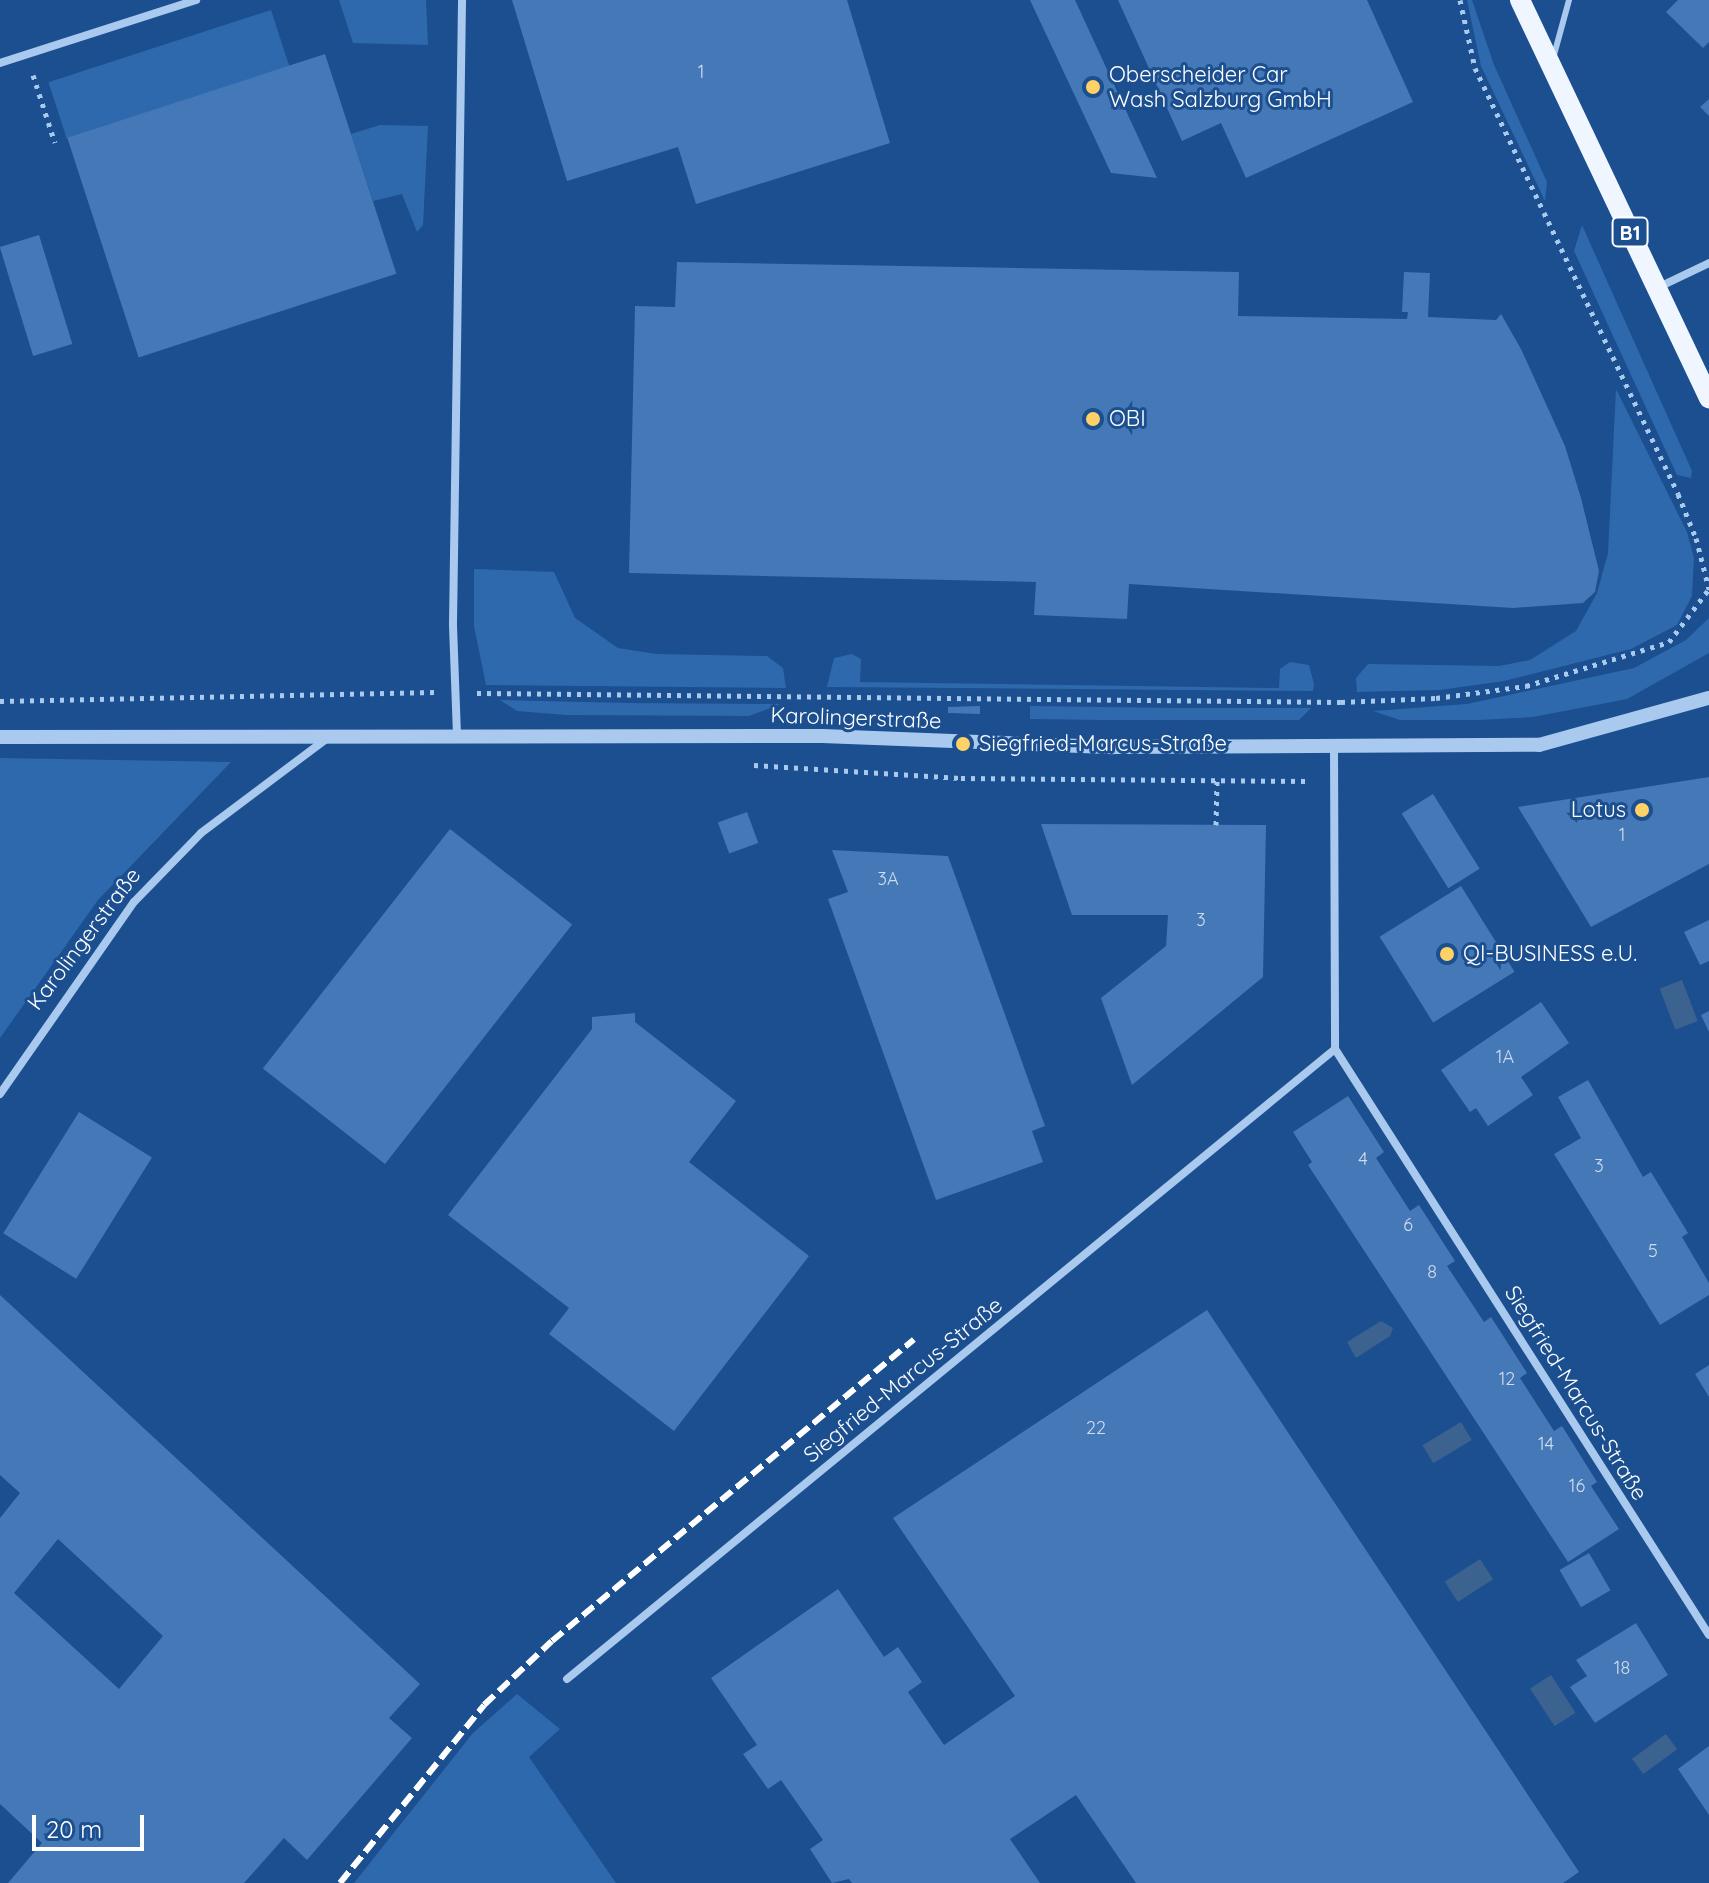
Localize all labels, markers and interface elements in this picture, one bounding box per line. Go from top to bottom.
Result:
house number: 1 [698,61,704,83]
place label: Oberscheider Car Wash Salzburg GmbH [1109,61,1332,112]
marker: Oberscheider Car Wash Salzburg GmbH [1084,78,1102,96]
road number: B1 [1610,216,1650,248]
place label: OBI [1109,406,1146,432]
marker: OBI [1084,410,1102,428]
street label: Karolingerstraße [770,702,942,734]
place label: Siegfried-Marcus-Straße [979,731,1227,757]
marker: Siegfried-Marcus-Straße [954,735,972,753]
place label: Lotus [1571,797,1626,823]
marker: Lotus [1633,801,1651,819]
house number: 1 [1619,824,1625,846]
street label: Karolingerstraße [22,863,146,1015]
house number: 3A [877,868,899,890]
house number: 3 [1196,909,1206,931]
place label: QI-BUSINESS e.U. [1463,941,1637,967]
marker: QI-BUSINESS e.U. [1438,945,1456,963]
house number: 1A [1496,1046,1514,1068]
house number: 4 [1358,1148,1368,1170]
house number: 3 [1594,1155,1604,1177]
house number: 6 [1403,1214,1413,1236]
house number: 5 [1648,1240,1658,1262]
house number: 8 [1427,1261,1437,1283]
street label: Siegfried-Marcus-Straße [1499,1281,1653,1505]
street label: Siegfried-Marcus-Straße [798,1292,1008,1468]
house number: 12 [1499,1368,1515,1390]
house number: 22 [1086,1417,1106,1439]
house number: 14 [1538,1433,1554,1455]
house number: 16 [1569,1475,1585,1497]
house number: 18 [1614,1657,1630,1679]
scale bar [36,1799,148,1849]
text: 20 m [46,1814,102,1844]

